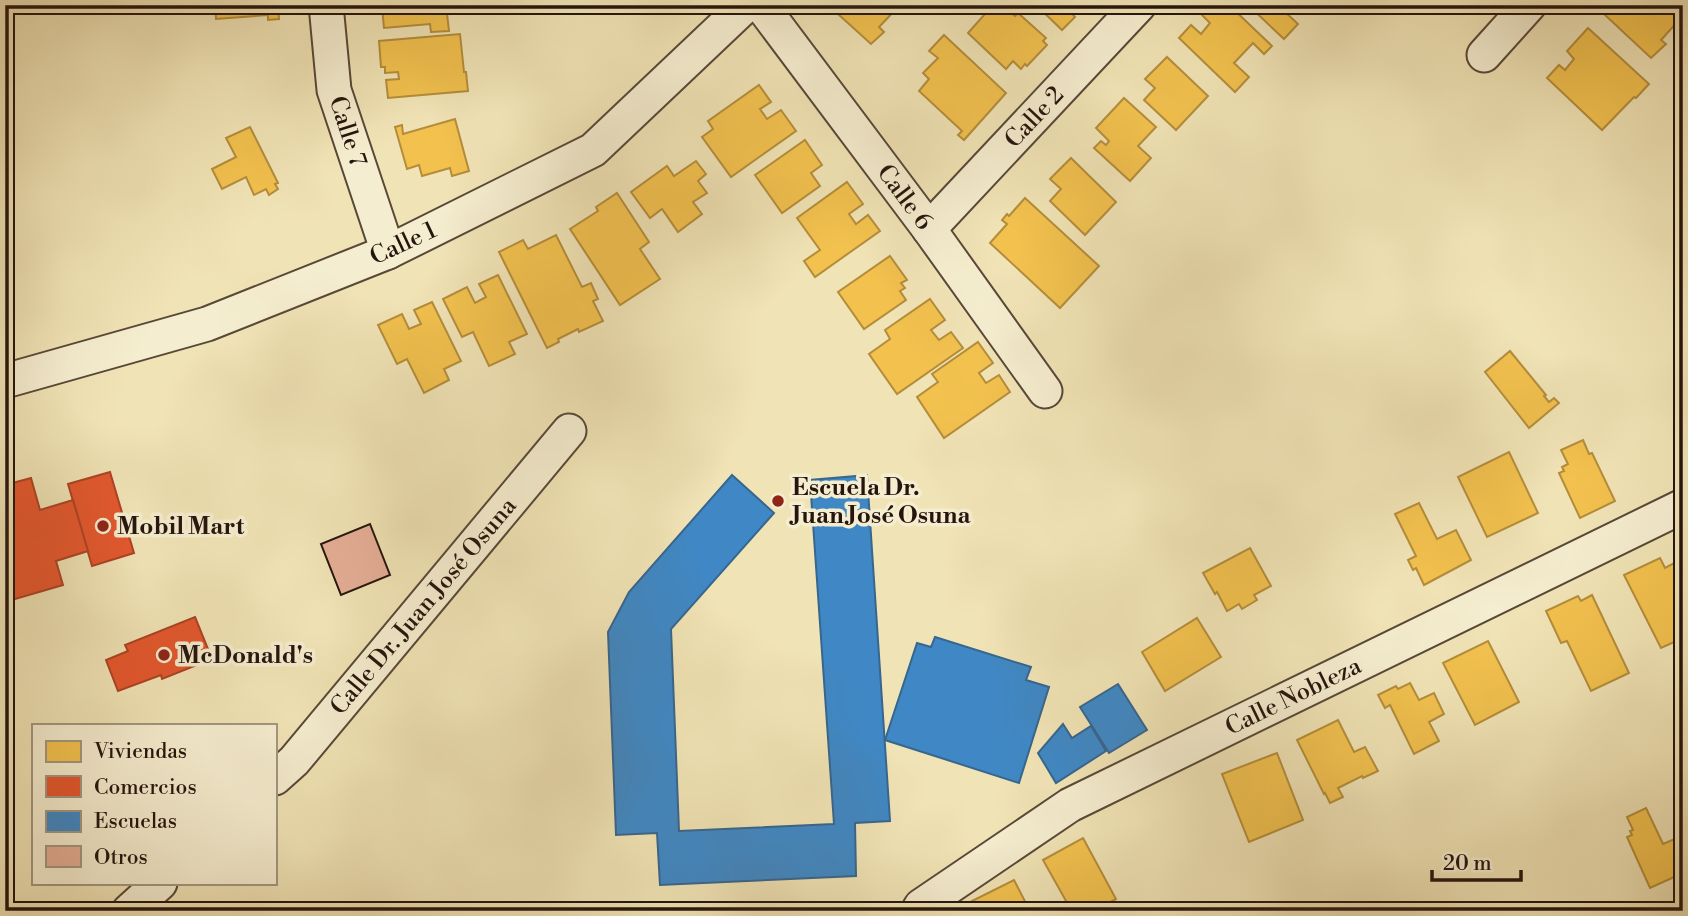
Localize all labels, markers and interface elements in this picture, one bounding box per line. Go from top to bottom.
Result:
street label: Calle 2 [999,81,1071,155]
street label: Calle 7 [322,92,372,170]
street label: Calle 6 [870,159,939,236]
street label: Calle 1 [365,215,442,272]
place label: Escuela Dr. Juan José Osuna [789,473,971,531]
street label: Calle Dr. Juan José Osuna [324,491,524,721]
marker: Escuela Dr. Juan José Osuna [770,493,786,509]
place label: Mobil Mart [117,512,245,542]
marker: Mobil Mart [95,518,111,534]
place label: McDonald's [178,641,313,671]
marker: McDonald's [156,647,172,663]
street label: Calle Nobleza [1221,651,1367,743]
legend [32,724,276,884]
text: Viviendas [93,739,187,765]
text: Comercios [94,775,197,801]
text: Escuelas [94,809,177,835]
scale bar [1432,839,1522,883]
text: Otros [94,845,148,871]
text: 20 m [1443,851,1492,877]

